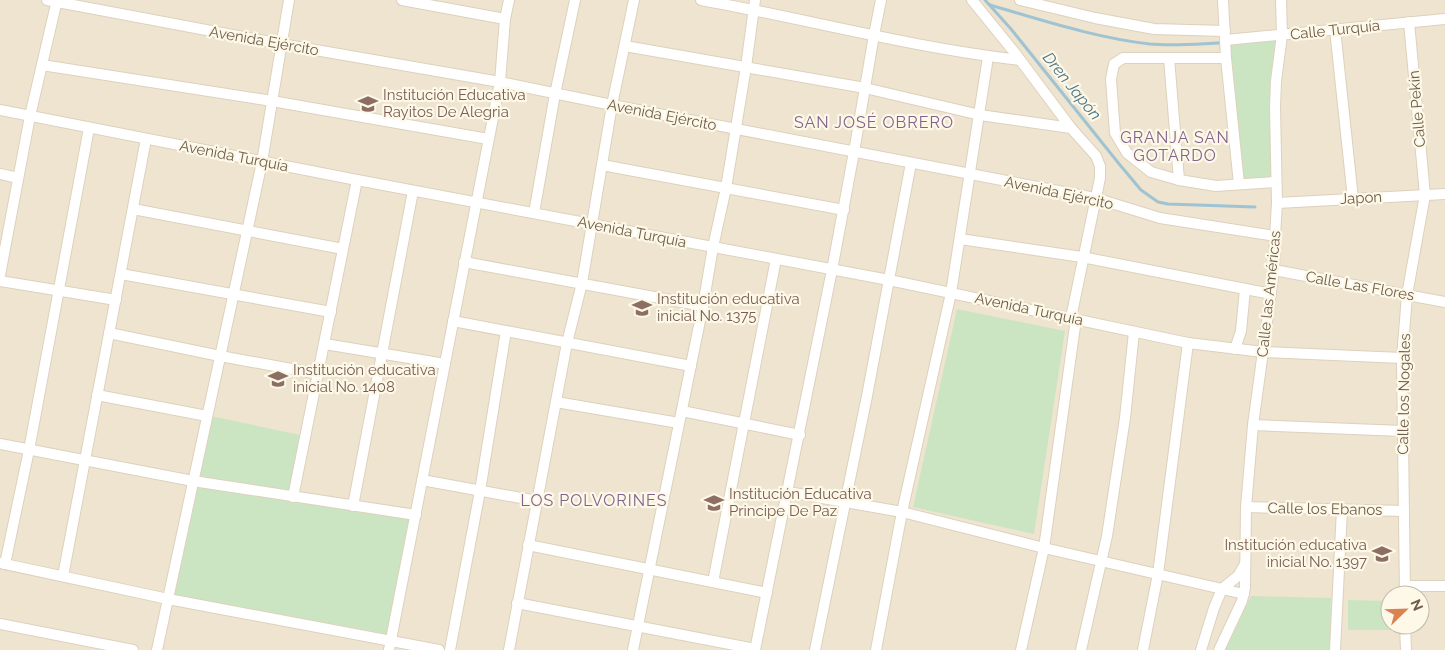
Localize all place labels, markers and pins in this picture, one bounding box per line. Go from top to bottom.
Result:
place label: Institución Educativa Rayitos De Alegria [383,86,526,121]
school or university icon: Institución Educativa Rayitos De Alegria [357,93,379,115]
place label: Institución educativa inicial No. 1375 [657,290,800,325]
school or university icon: Institución educativa inicial No. 1375 [631,297,653,319]
place label: Institución educativa inicial No. 1408 [293,361,436,396]
school or university icon: Institución educativa inicial No. 1408 [267,368,289,390]
place label: Institución Educativa Principe De Paz [729,485,872,520]
school or university icon: Institución Educativa Principe De Paz [703,492,725,514]
place label: Institución educativa inicial No. 1397 [1224,536,1367,571]
school or university icon: Institución educativa inicial No. 1397 [1371,543,1393,565]

